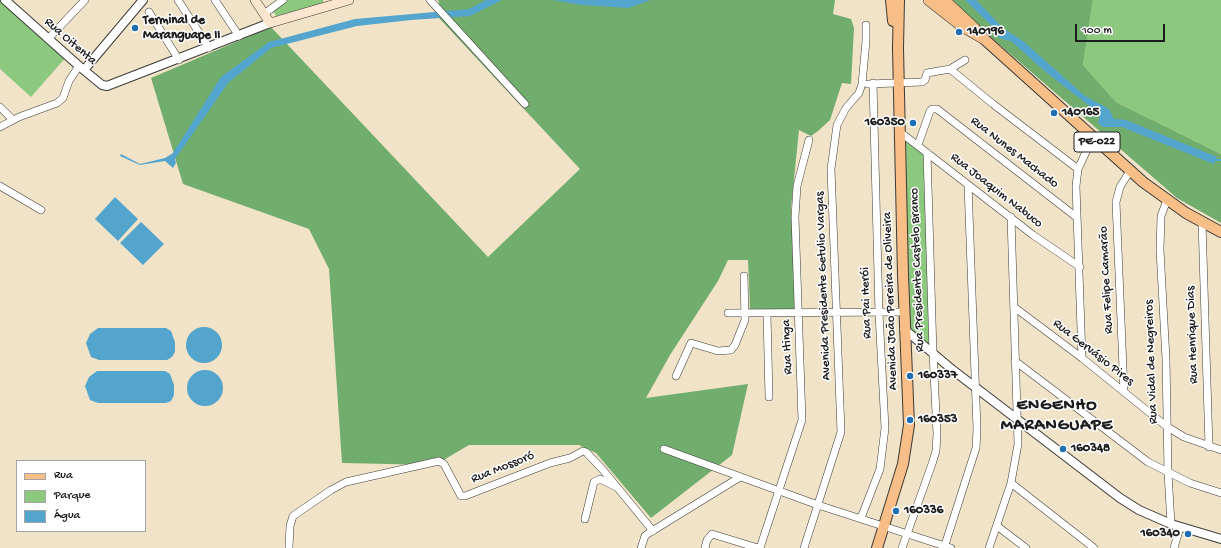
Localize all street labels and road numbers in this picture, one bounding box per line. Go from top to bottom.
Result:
street label: Rua Oitenta [41,15,99,69]
street label: Rua Nunes Machado [967,114,1061,192]
road number: PE-022 [1074,132,1120,152]
street label: Rua Joaquim Nabuco [947,150,1045,232]
street label: Rua Presidente Castelo Branco [907,188,929,352]
street label: Avenida Presidente Getulio Vargas [813,191,835,381]
street label: Avenida João Pereira de Oliveira [880,211,902,391]
street label: Rua Felipe Camarão [1096,226,1118,334]
street label: Rua Pai Herói [858,267,876,339]
street label: Rua Henrique Dias [1183,286,1203,384]
street label: Rua Vidal de Negreiros [1142,300,1162,424]
street label: Rua Gervásio Pires [1049,316,1137,390]
street label: Rua Itinga [779,319,797,375]
street label: Rua Mossoró [469,448,537,488]

